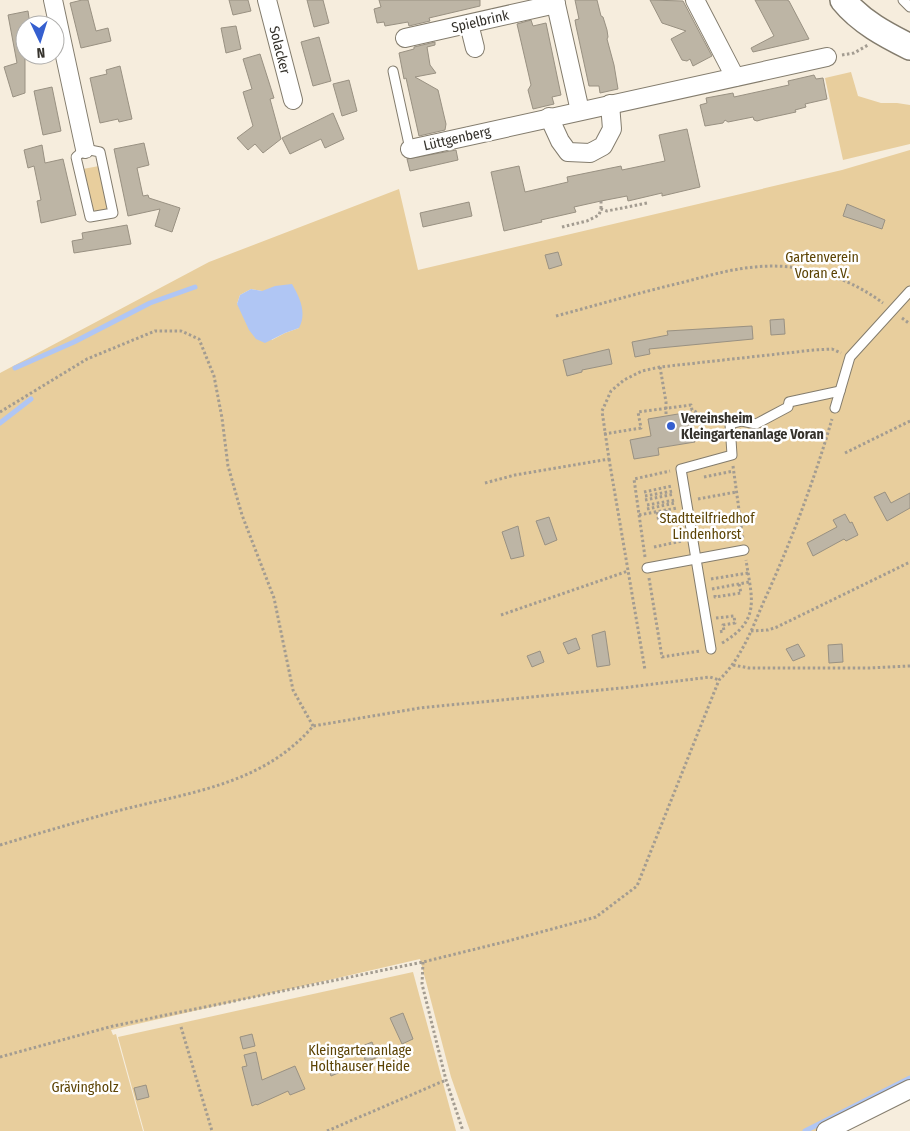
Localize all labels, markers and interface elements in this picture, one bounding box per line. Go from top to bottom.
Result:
street label: Spielbrink [450,7,511,36]
north arrow [15,15,65,65]
street label: Solacker [265,24,294,76]
text: N [36,44,46,61]
street label: Lüttgenberg [422,122,493,154]
park label: Gartenverein Voran e.V. [785,249,859,282]
place label: Vereinsheim Kleingartenanlage Voran [680,410,824,443]
marker: Vereinsheim Kleingartenanlage Voran [665,420,677,432]
park label: Stadtteilfriedhof Lindenhorst [659,510,756,543]
park label: Kleingartenanlage Holthauser Heide [308,1042,412,1075]
park label: Grävingholz [52,1079,119,1096]

